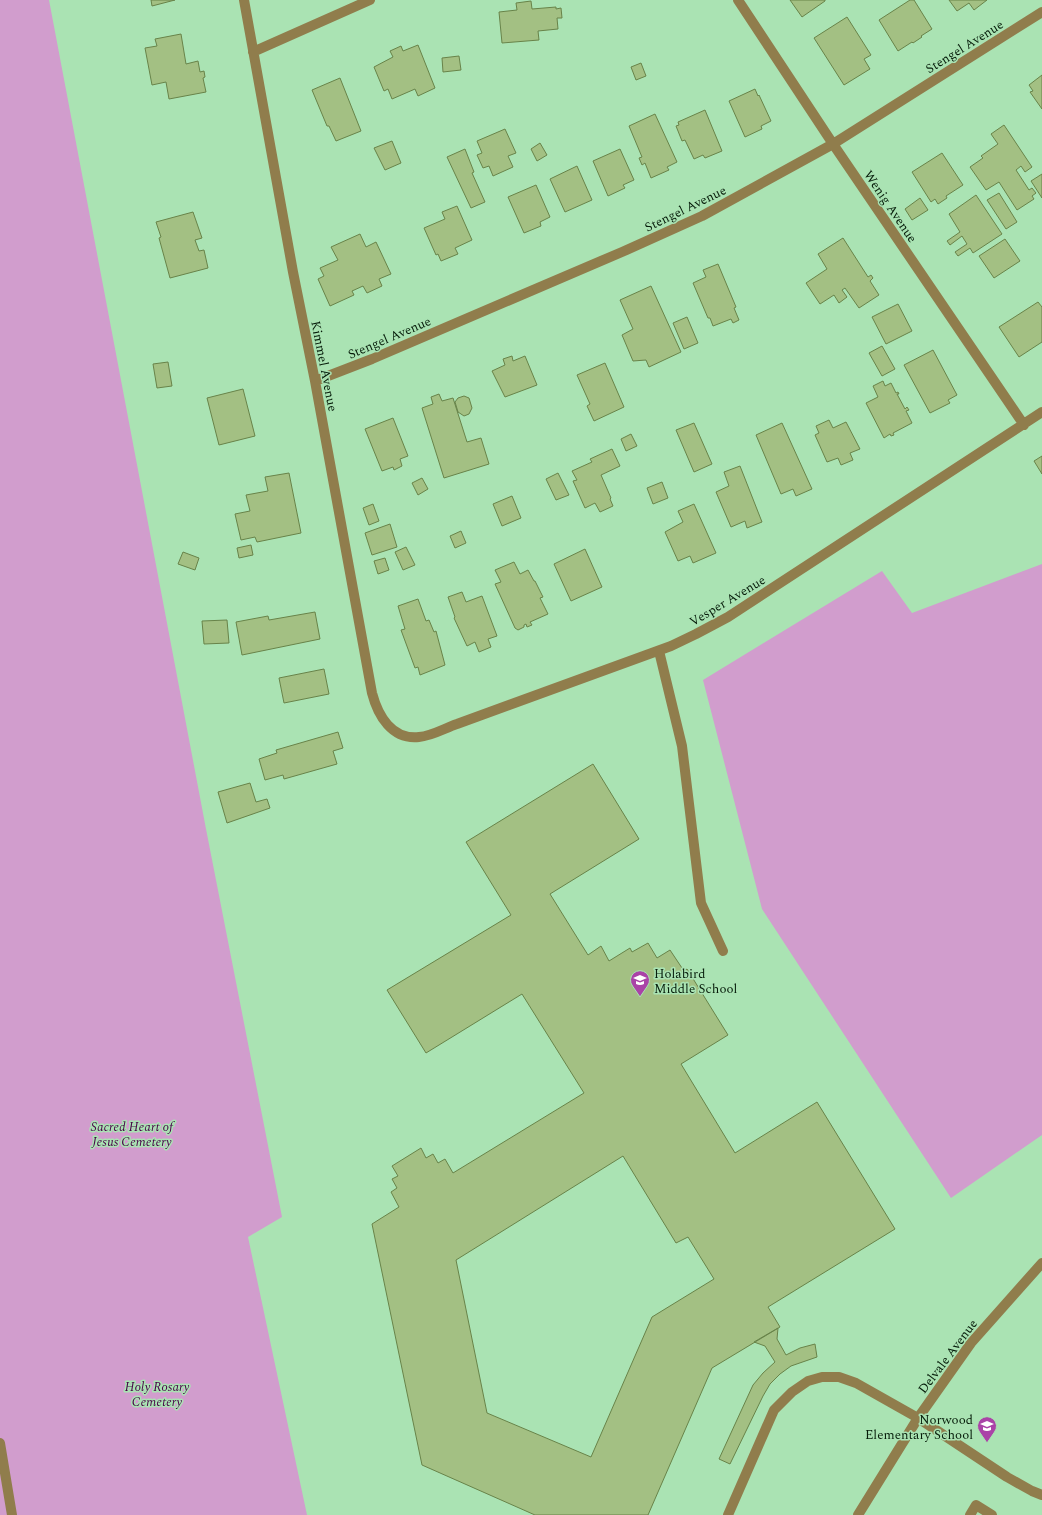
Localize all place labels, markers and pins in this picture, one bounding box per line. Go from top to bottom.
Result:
place label: Holabird Middle School [654,964,737,999]
school or university icon: Holabird Middle School [629,969,651,997]
place label: Norwood Elementary School [865,1410,973,1445]
school or university icon: Norwood Elementary School [976,1415,998,1443]

